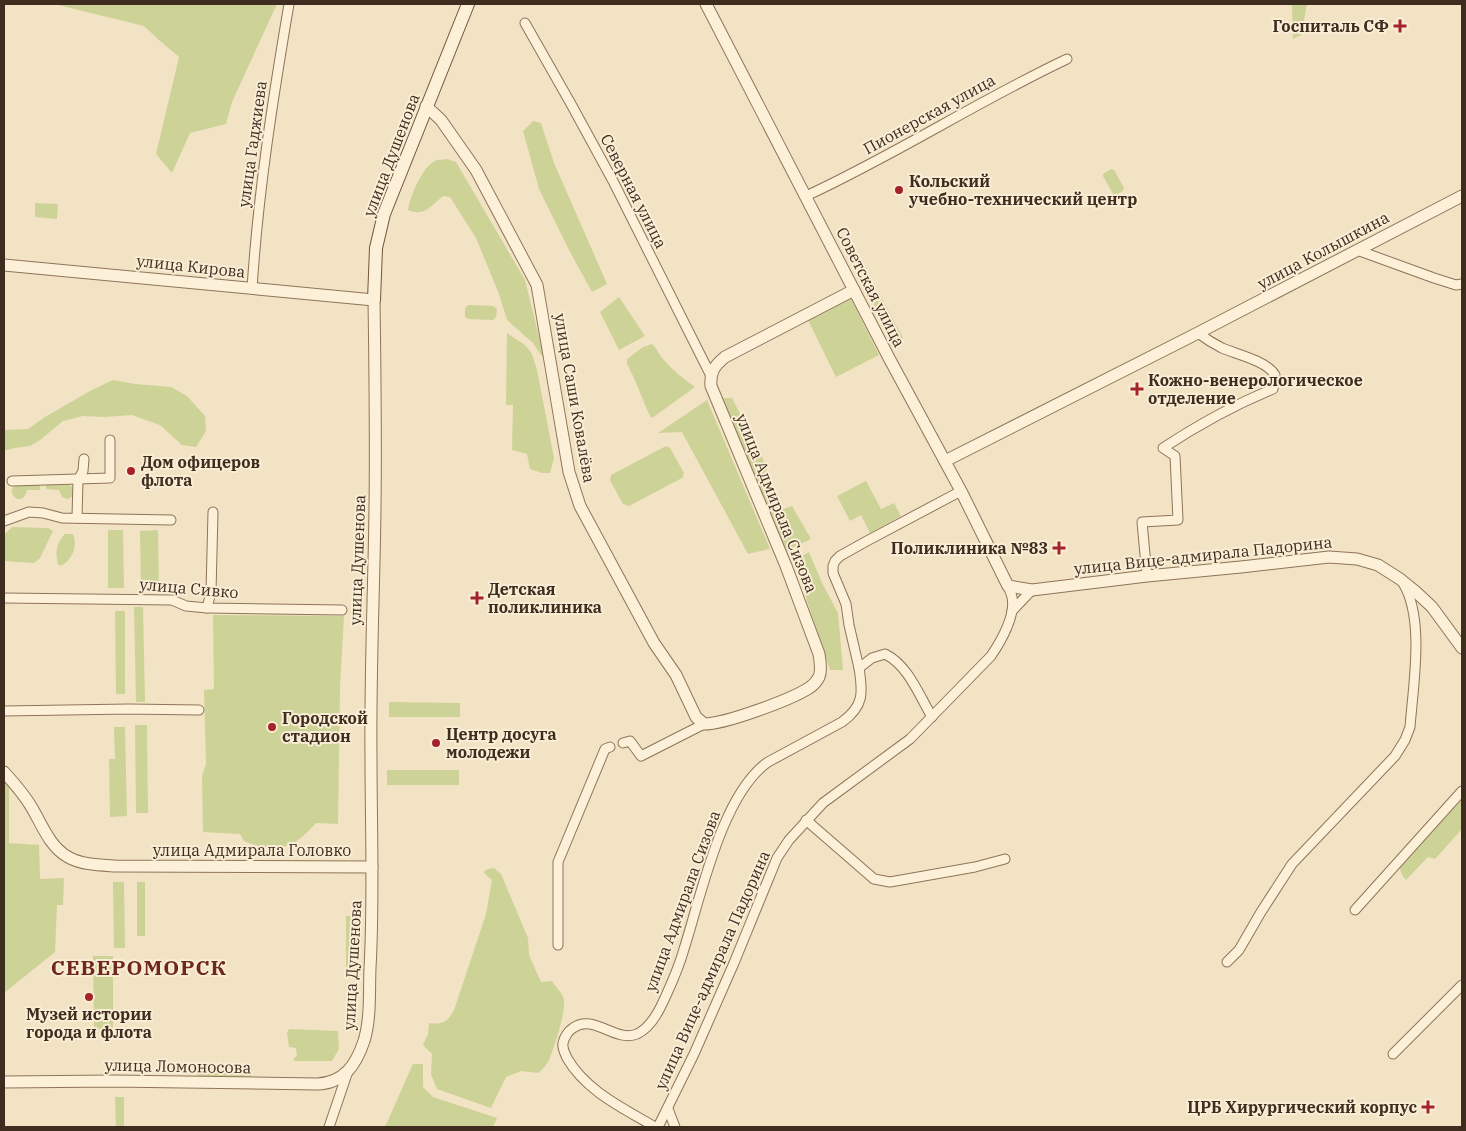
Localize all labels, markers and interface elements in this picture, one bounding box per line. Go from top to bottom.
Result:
place label: Госпиталь СФ [1272,16,1389,36]
marker: Госпиталь СФ [1393,19,1407,33]
street label: Пионерская улица [859,69,999,159]
street label: улица Гаджиева [233,79,271,209]
street label: улица Душенова [358,90,424,219]
street label: Северная улица [597,130,672,252]
place label: Кольский учебно-технический центр [908,171,1137,209]
marker: Кольский учебно-технический центр [893,184,905,196]
street label: улица Колышкина [1254,207,1393,293]
street label: Советская улица [832,224,910,351]
street label: улица Кирова [136,250,247,282]
street label: улица Саши Ковалёва [550,312,600,485]
place label: Кожно-венерологическое отделение [1148,370,1363,408]
marker: Кожно-венерологическое отделение [1130,382,1144,396]
street label: улица Адмирала Сизова [732,410,822,596]
place label: Дом офицеров флота [141,452,260,490]
marker: Дом офицеров флота [125,465,137,477]
street label: улица Душенова [345,494,369,626]
street label: улица Вице-адмирала Падорина [1073,531,1333,579]
place label: Поликлиника №83 [891,538,1048,558]
marker: Поликлиника №83 [1052,541,1066,555]
street label: улица Сивко [139,574,239,602]
place label: Детская поликлиника [488,579,602,617]
marker: Детская поликлиника [470,591,484,605]
place label: Городской стадион [282,708,368,746]
marker: Городской стадион [266,721,278,733]
place label: Центр досуга молодежи [446,724,557,762]
marker: Центр досуга молодежи [430,737,442,749]
street label: улица Адмирала Сизова [640,807,724,994]
street label: улица Адмирала Головко [153,840,351,860]
street label: улица Вице-адмирала Падорина [650,847,774,1093]
street label: улица Душенова [339,899,365,1031]
district label: СЕВЕРОМОРСК [51,953,227,981]
marker: Музей истории города и флота [83,991,95,1003]
place label: Музей истории города и флота [26,1004,152,1042]
street label: улица Ломоносова [105,1055,252,1077]
place label: ЦРБ Хирургический корпус [1187,1097,1417,1117]
marker: ЦРБ Хирургический корпус [1421,1100,1435,1114]

